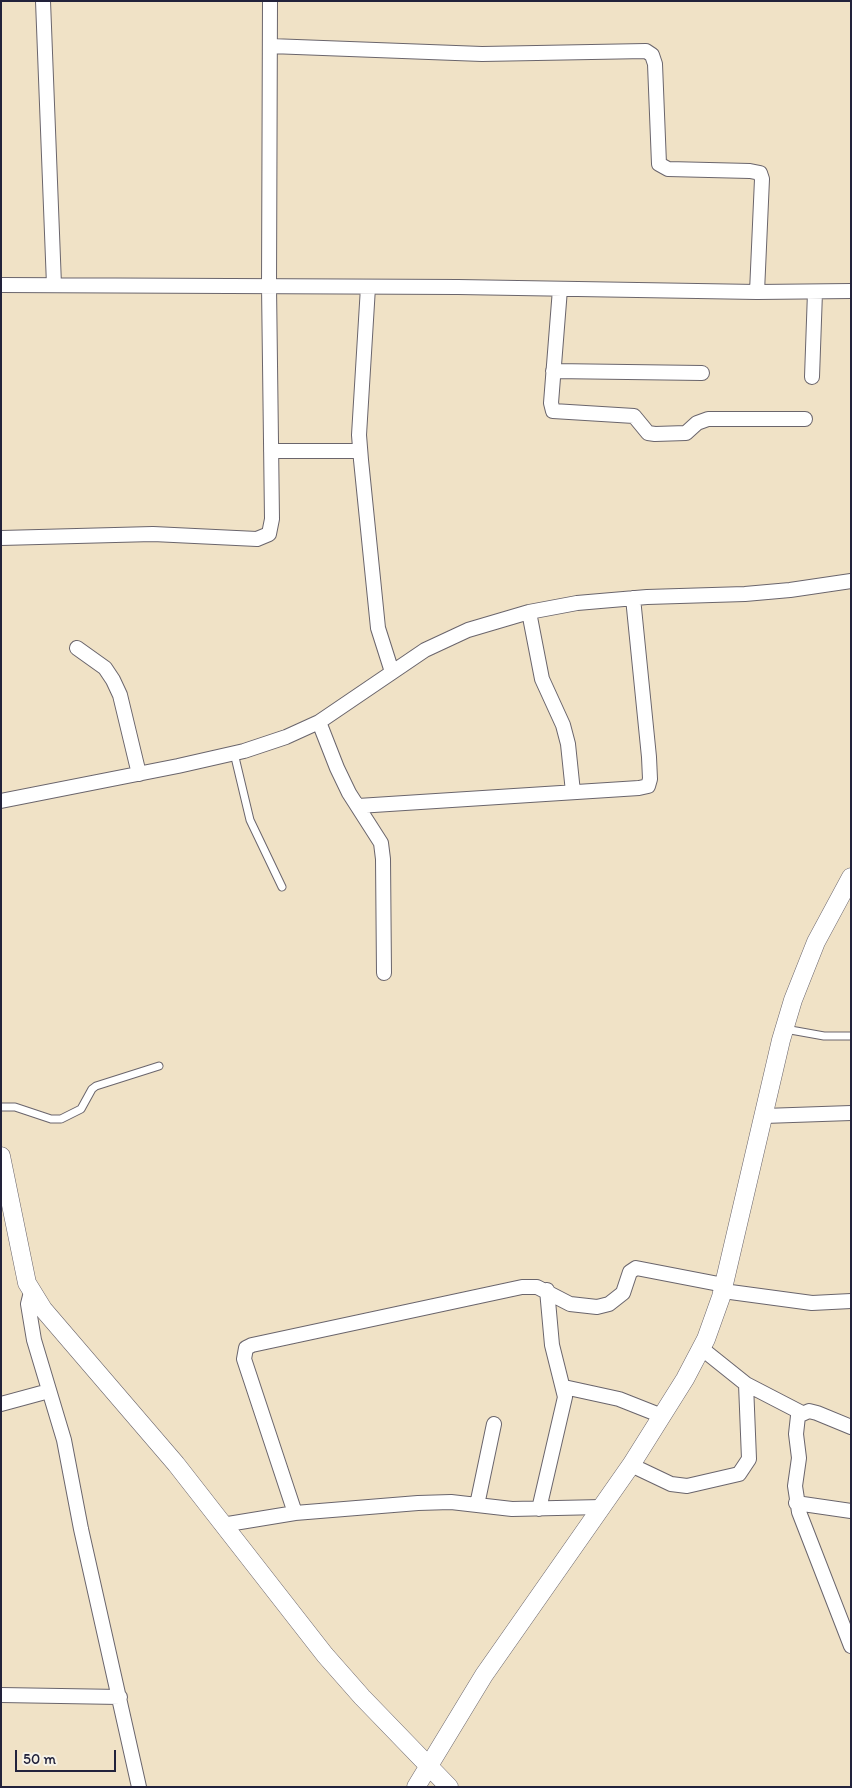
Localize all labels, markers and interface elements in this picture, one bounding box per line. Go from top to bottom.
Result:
scale bar [18,1740,119,1772]
text: 50 m [23,1750,56,1768]

